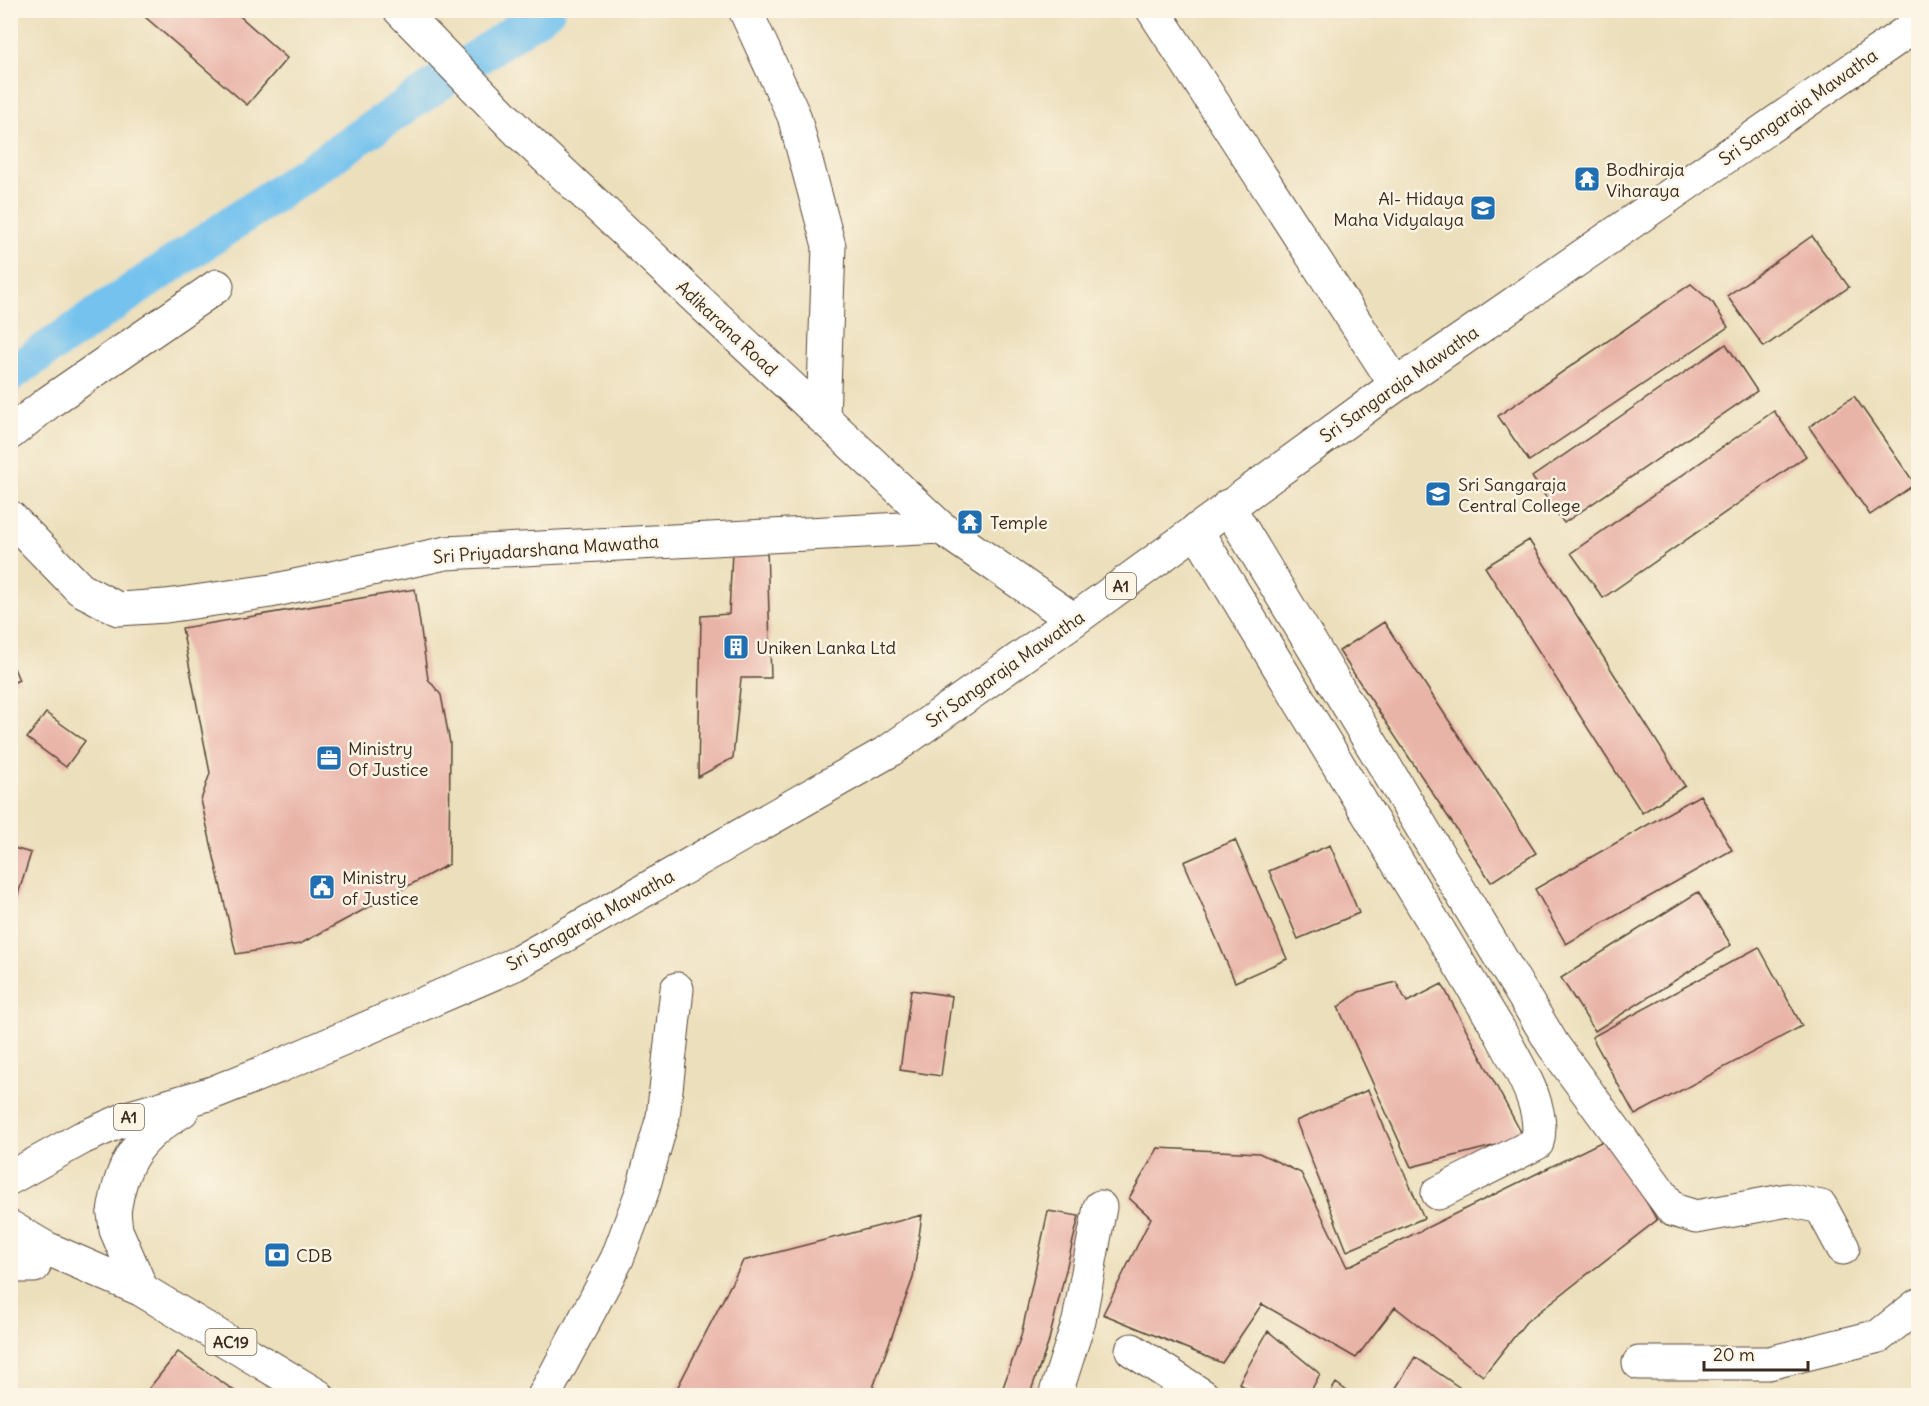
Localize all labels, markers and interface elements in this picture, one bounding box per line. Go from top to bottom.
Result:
street label: Sri Sangaraja Mawatha [1714,43,1882,171]
place label: Bodhiraja Viharaya [1606,158,1685,202]
temple icon: Bodhiraja Viharaya [1572,164,1602,194]
place label: Al- Hidaya Maha Vidyalaya [1333,187,1464,231]
school or university icon: Al- Hidaya Maha Vidyalaya [1468,193,1498,223]
street label: Adikarana Road [672,275,783,381]
street label: Sri Sangaraja Mawatha [1315,320,1483,448]
place label: Sri Sangaraja Central College [1458,473,1580,517]
school or university icon: Sri Sangaraja Central College [1423,479,1453,509]
temple icon: Temple [955,507,985,537]
place label: Temple [990,511,1048,534]
street label: Sri Priyadarshana Mawatha [432,530,660,568]
road number: A1 [1106,573,1136,599]
street label: Sri Sangaraja Mawatha [921,605,1089,733]
building icon: Uniken Lanka Ltd [721,632,751,662]
place label: Uniken Lanka Ltd [756,636,896,659]
place label: Ministry Of Justice [348,737,429,781]
office icon: Ministry Of Justice [314,743,344,773]
street label: Sri Sangaraja Mawatha [502,864,678,976]
place label: Ministry of Justice [342,866,419,910]
public building icon: Ministry of Justice [307,872,337,902]
road number: A1 [114,1104,144,1130]
bank icon: CDB [262,1240,292,1270]
place label: CDB [296,1244,332,1267]
road number: AC19 [206,1329,256,1355]
scale bar [1704,1334,1808,1372]
text: 20 m [1713,1343,1755,1366]

